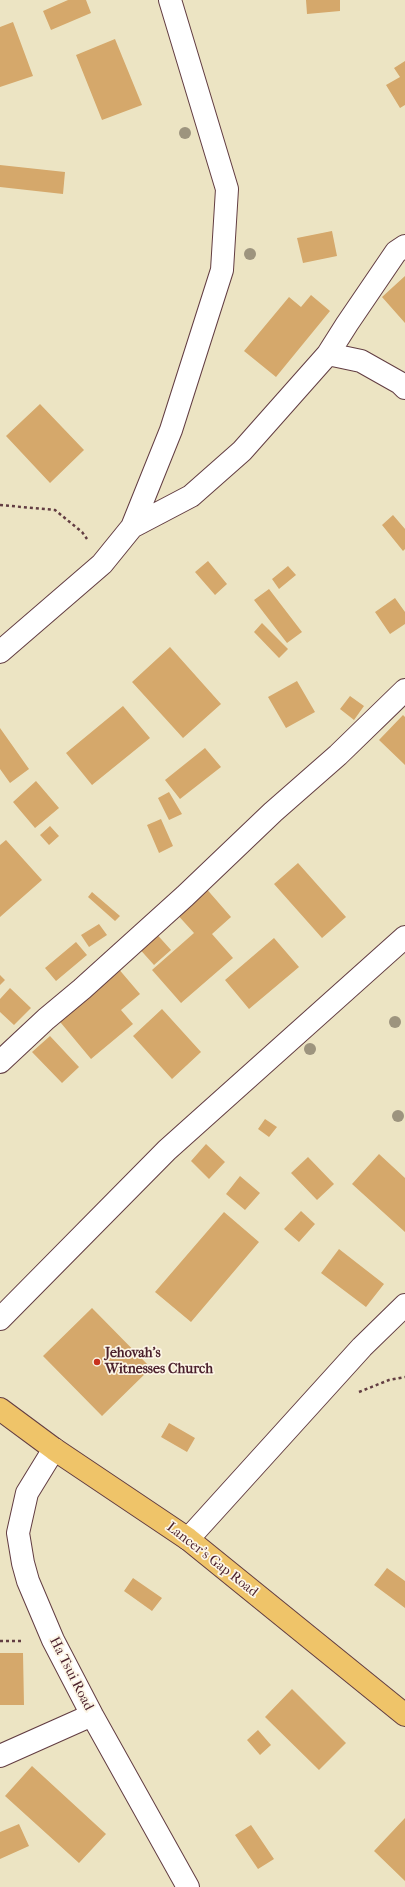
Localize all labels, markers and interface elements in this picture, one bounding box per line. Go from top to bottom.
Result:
place label: Jehovah's Witnesses Church [105,1346,213,1378]
marker: Jehovah's Witnesses Church [92,1357,102,1367]
street label: Lancer's Gap Road [163,1519,261,1601]
street label: Ha Tsui Road [45,1634,97,1714]

